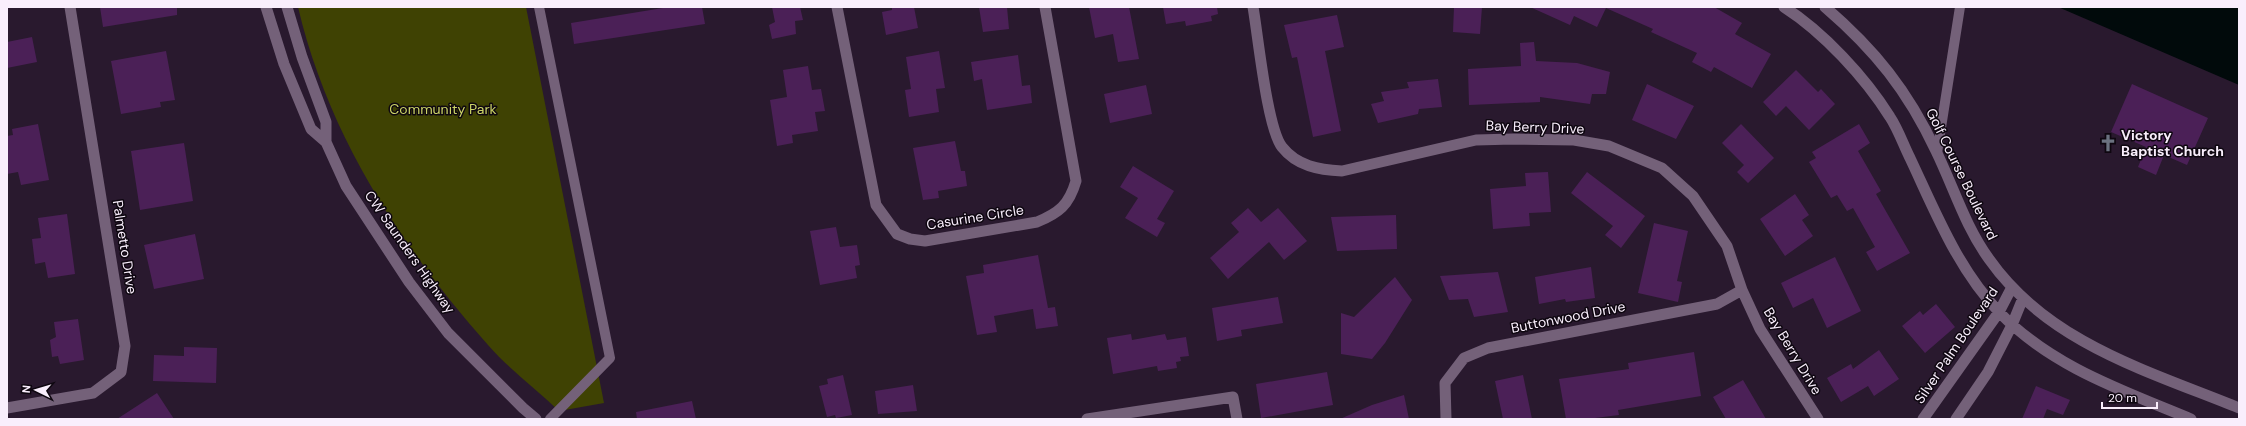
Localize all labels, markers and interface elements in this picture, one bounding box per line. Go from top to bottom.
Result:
park label: Community Park [389,100,497,118]
street label: Golf Course Boulevard [1922,105,2002,243]
street label: Bay Berry Drive [1485,116,1585,138]
place label: Victory Baptist Church [2121,126,2224,160]
church icon: Victory Baptist Church [2098,133,2118,153]
street label: CW Saunders Highway [361,187,459,317]
street label: Palmetto Drive [109,199,141,295]
street label: Casurine Circle [925,200,1025,234]
street label: Silver Palm Boulevard [1910,283,2002,407]
street label: Buttonwood Drive [1509,297,1627,337]
street label: Bay Berry Drive [1760,304,1826,398]
north arrow [16,370,56,410]
scale bar [2102,384,2157,410]
text: N [19,385,33,394]
text: 20 m [2108,390,2137,406]

